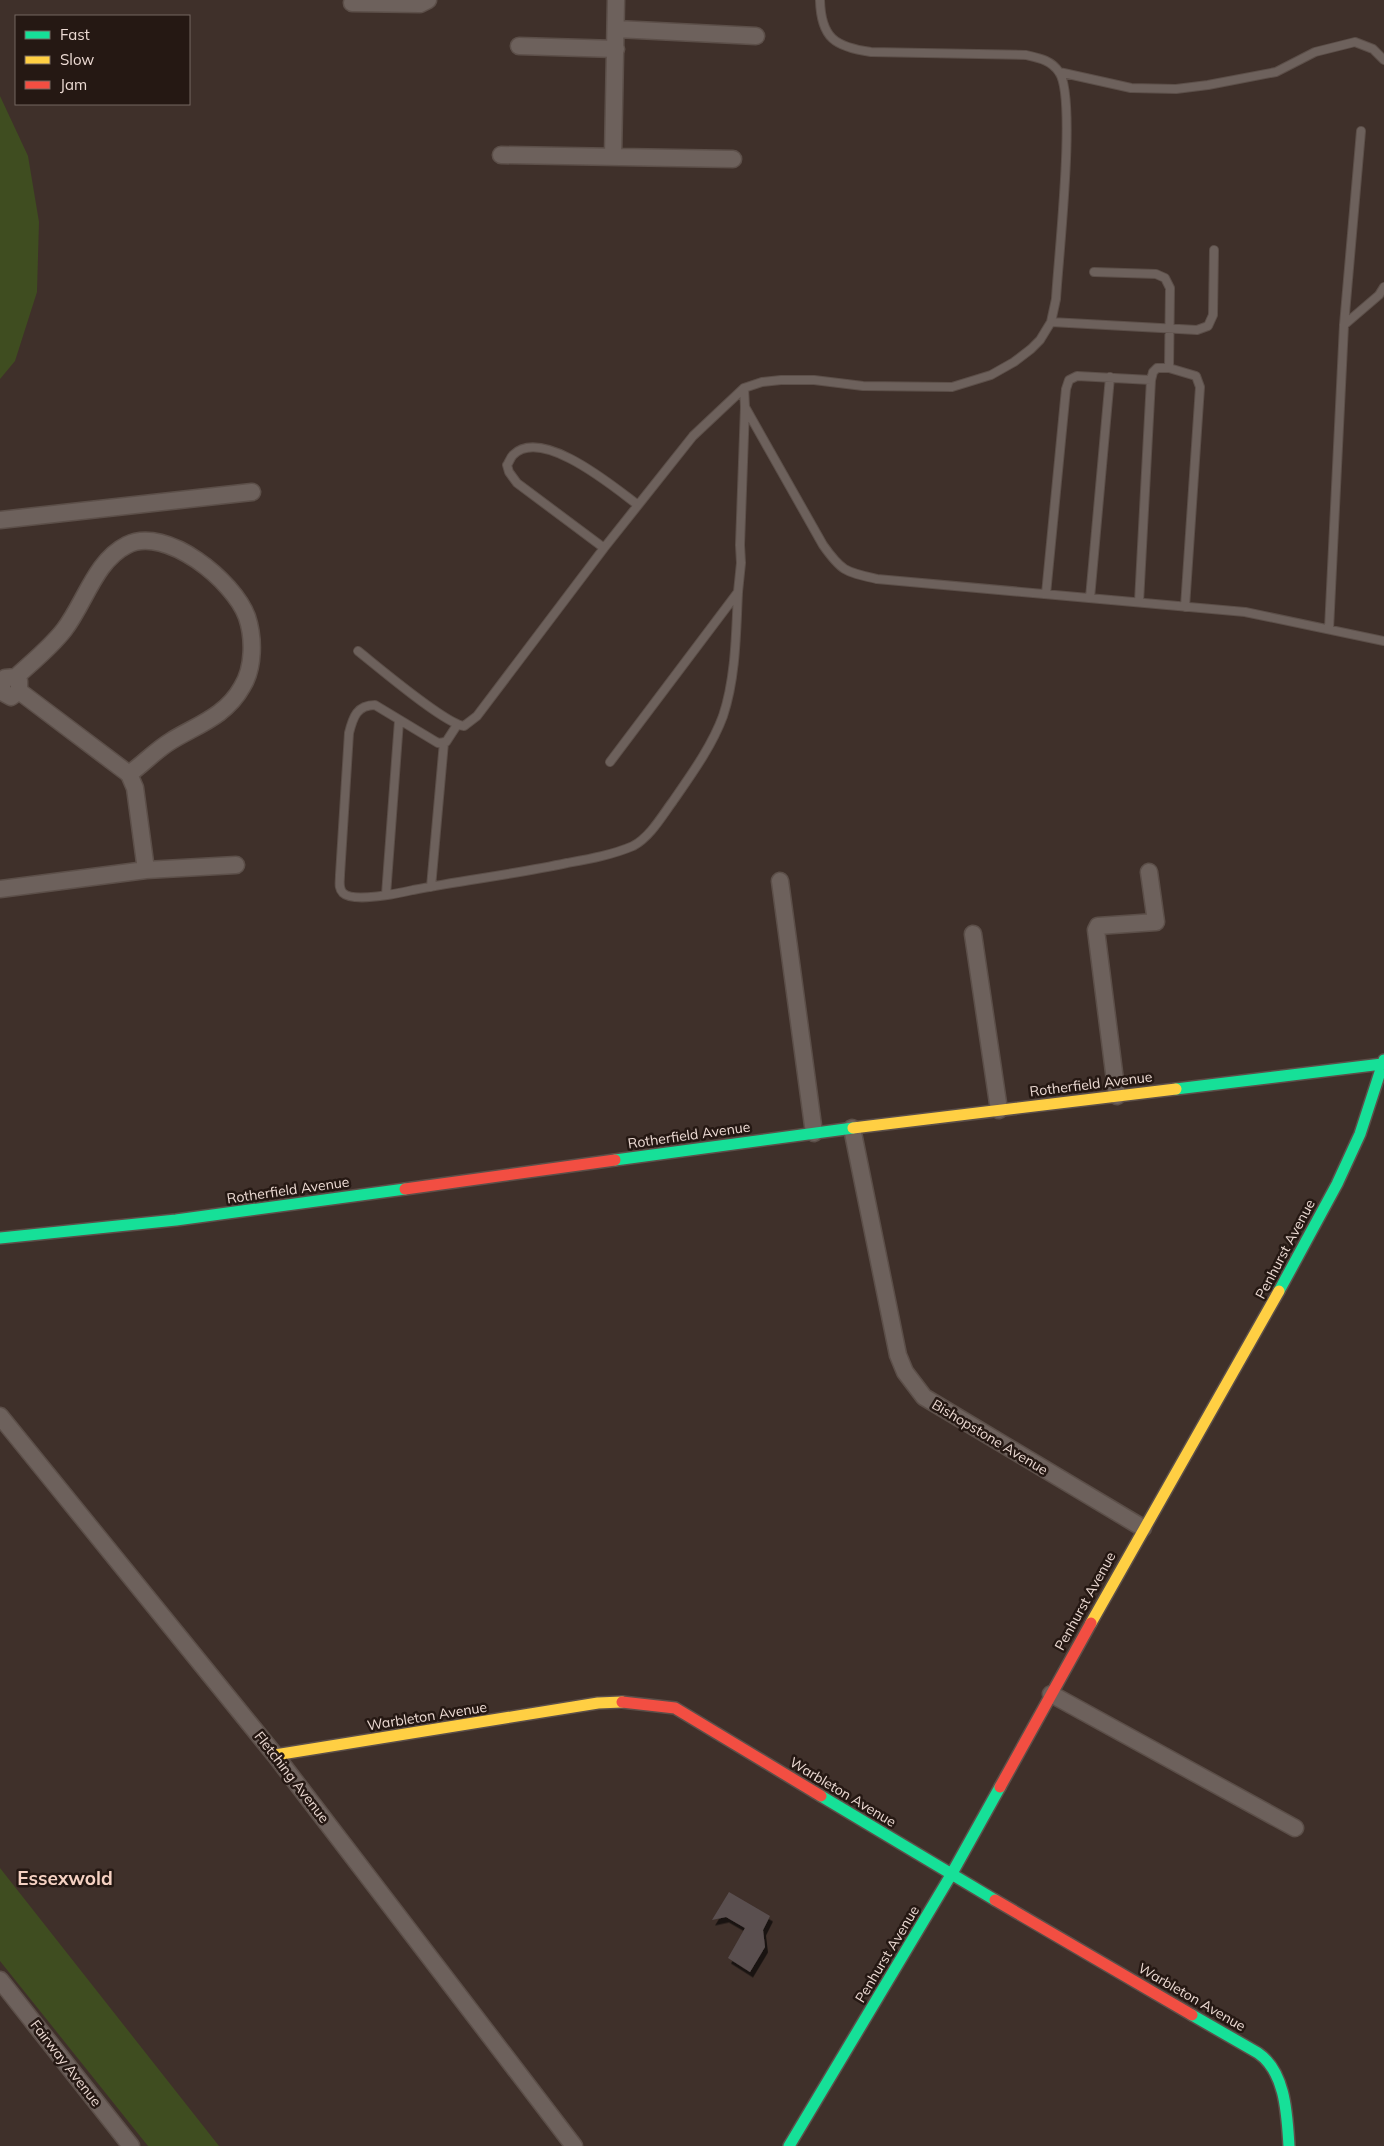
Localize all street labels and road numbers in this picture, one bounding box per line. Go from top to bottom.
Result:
street label: Rotherfield Avenue [1029,1068,1153,1100]
street label: Rotherfield Avenue [627,1117,751,1153]
street label: Rotherfield Avenue [226,1172,350,1208]
street label: Penhurst Avenue [1251,1196,1319,1302]
street label: Bishopstone Avenue [929,1395,1051,1479]
street label: Penhurst Avenue [1050,1548,1120,1654]
street label: Warbleton Avenue [366,1698,488,1734]
street label: Fletching Avenue [251,1728,333,1826]
street label: Warbleton Avenue [786,1753,900,1831]
street label: Penhurst Avenue [851,1902,923,2006]
street label: Warbleton Avenue [1135,1959,1249,2035]
street label: Fairway Avenue [27,2016,105,2110]

